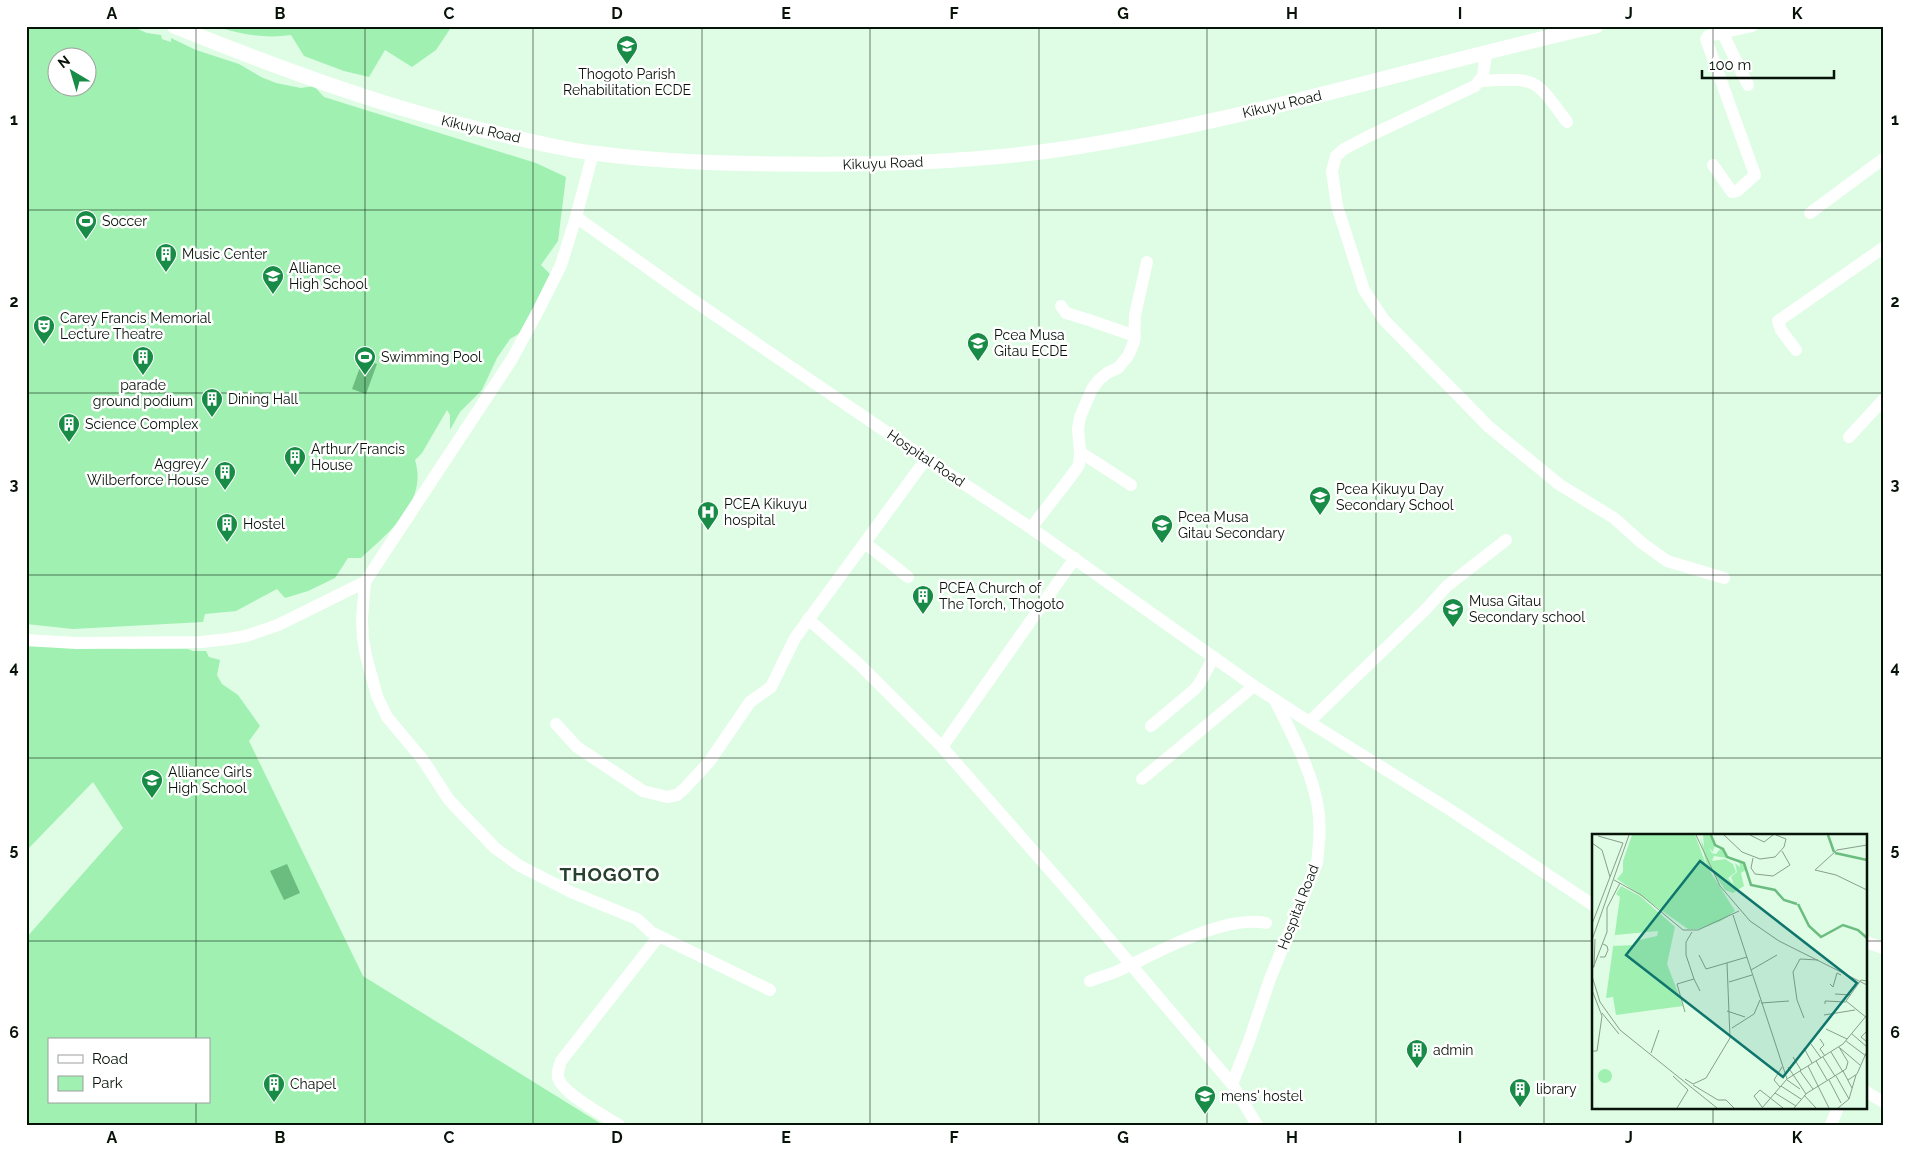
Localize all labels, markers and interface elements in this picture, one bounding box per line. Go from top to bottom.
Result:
text: A [107,4,118,23]
text: B [275,4,286,23]
text: C [444,4,455,23]
text: D [611,4,623,23]
text: E [781,4,791,23]
text: F [949,4,959,23]
text: G [1117,4,1129,23]
text: H [1286,4,1298,23]
text: I [1458,4,1462,23]
text: J [1625,4,1633,23]
text: K [1792,4,1803,23]
school or university icon: Thogoto Parish Rehabilitation ECDE [615,34,639,65]
north arrow [48,48,98,98]
scale bar [1702,48,1834,80]
text: N [55,52,73,71]
text: 100 m [1709,56,1751,74]
place label: Thogoto Parish Rehabilitation ECDE [563,66,691,98]
street label: Kikuyu Road [1241,87,1323,121]
text: 1 [10,110,18,129]
text: 1 [1891,110,1899,129]
street label: Kikuyu Road [440,112,522,146]
street label: Kikuyu Road [842,154,924,172]
sports icon: Soccer [74,209,98,240]
place label: Soccer [102,213,147,229]
building icon: Music Center [154,242,178,273]
place label: Music Center [182,246,267,262]
place label: Alliance High School [289,260,368,292]
school or university icon: Alliance High School [261,264,285,295]
text: 2 [9,292,19,311]
text: 2 [1890,292,1900,311]
place label: Carey Francis Memorial Lecture Theatre [60,310,211,342]
theatre icon: Carey Francis Memorial Lecture Theatre [32,314,56,345]
place label: Pcea Musa Gitau ECDE [994,327,1068,359]
school or university icon: Pcea Musa Gitau ECDE [966,331,990,362]
building icon: parade ground podium [131,345,155,376]
sports icon: Swimming Pool [353,345,377,376]
place label: Swimming Pool [381,349,482,365]
place label: parade ground podium [93,377,193,409]
building icon: Dining Hall [200,387,224,418]
place label: Dining Hall [228,391,298,407]
building icon: Science Complex [57,412,81,443]
place label: Science Complex [85,416,198,432]
street label: Hospital Road [884,426,968,490]
place label: Arthur/Francis House [311,441,405,473]
building icon: Arthur/Francis House [283,445,307,476]
place label: Aggrey/ Wilberforce House [87,456,210,488]
building icon: Aggrey/ Wilberforce House [213,460,237,491]
text: 3 [10,475,19,494]
text: 3 [1891,475,1900,494]
place label: Pcea Kikuyu Day Secondary School [1336,481,1454,513]
school or university icon: Pcea Kikuyu Day Secondary School [1308,485,1332,516]
place label: PCEA Kikuyu hospital [724,496,807,528]
hospital icon: PCEA Kikuyu hospital [696,500,720,531]
place label: Pcea Musa Gitau Secondary [1178,509,1285,541]
building icon: Hostel [215,512,239,543]
school or university icon: Pcea Musa Gitau Secondary [1150,513,1174,544]
place label: Hostel [243,516,285,532]
place label: PCEA Church of The Torch, Thogoto [939,580,1064,612]
building icon: PCEA Church of The Torch, Thogoto [911,584,935,615]
place label: Musa Gitau Secondary school [1469,593,1585,625]
school or university icon: Musa Gitau Secondary school [1441,597,1465,628]
text: 4 [9,658,19,677]
text: 4 [1890,658,1900,677]
place label: Alliance Girls High School [168,764,252,796]
school or university icon: Alliance Girls High School [140,768,164,799]
inset map [1592,834,1866,1108]
text: 5 [10,840,19,859]
text: 5 [1891,840,1900,859]
street label: Hospital Road [1274,862,1322,952]
district label: THOGOTO [560,863,660,885]
text: 6 [9,1023,19,1042]
text: 6 [1890,1023,1900,1042]
legend [48,1038,210,1104]
building icon: admin [1405,1038,1429,1069]
place label: admin [1433,1042,1473,1058]
text: Road [92,1050,128,1068]
building icon: Chapel [262,1072,286,1103]
text: Park [92,1074,123,1092]
place label: Chapel [290,1076,336,1092]
building icon: library [1508,1077,1532,1108]
place label: library [1536,1081,1577,1097]
school or university icon: mens' hostel [1193,1084,1217,1115]
place label: mens' hostel [1221,1088,1303,1104]
text: A [107,1128,118,1147]
text: B [275,1128,286,1147]
text: C [444,1128,455,1147]
text: D [611,1128,623,1147]
text: E [781,1128,791,1147]
text: F [949,1128,959,1147]
text: G [1117,1128,1129,1147]
text: H [1286,1128,1298,1147]
text: I [1458,1128,1462,1147]
text: J [1625,1128,1633,1147]
text: K [1792,1128,1803,1147]

